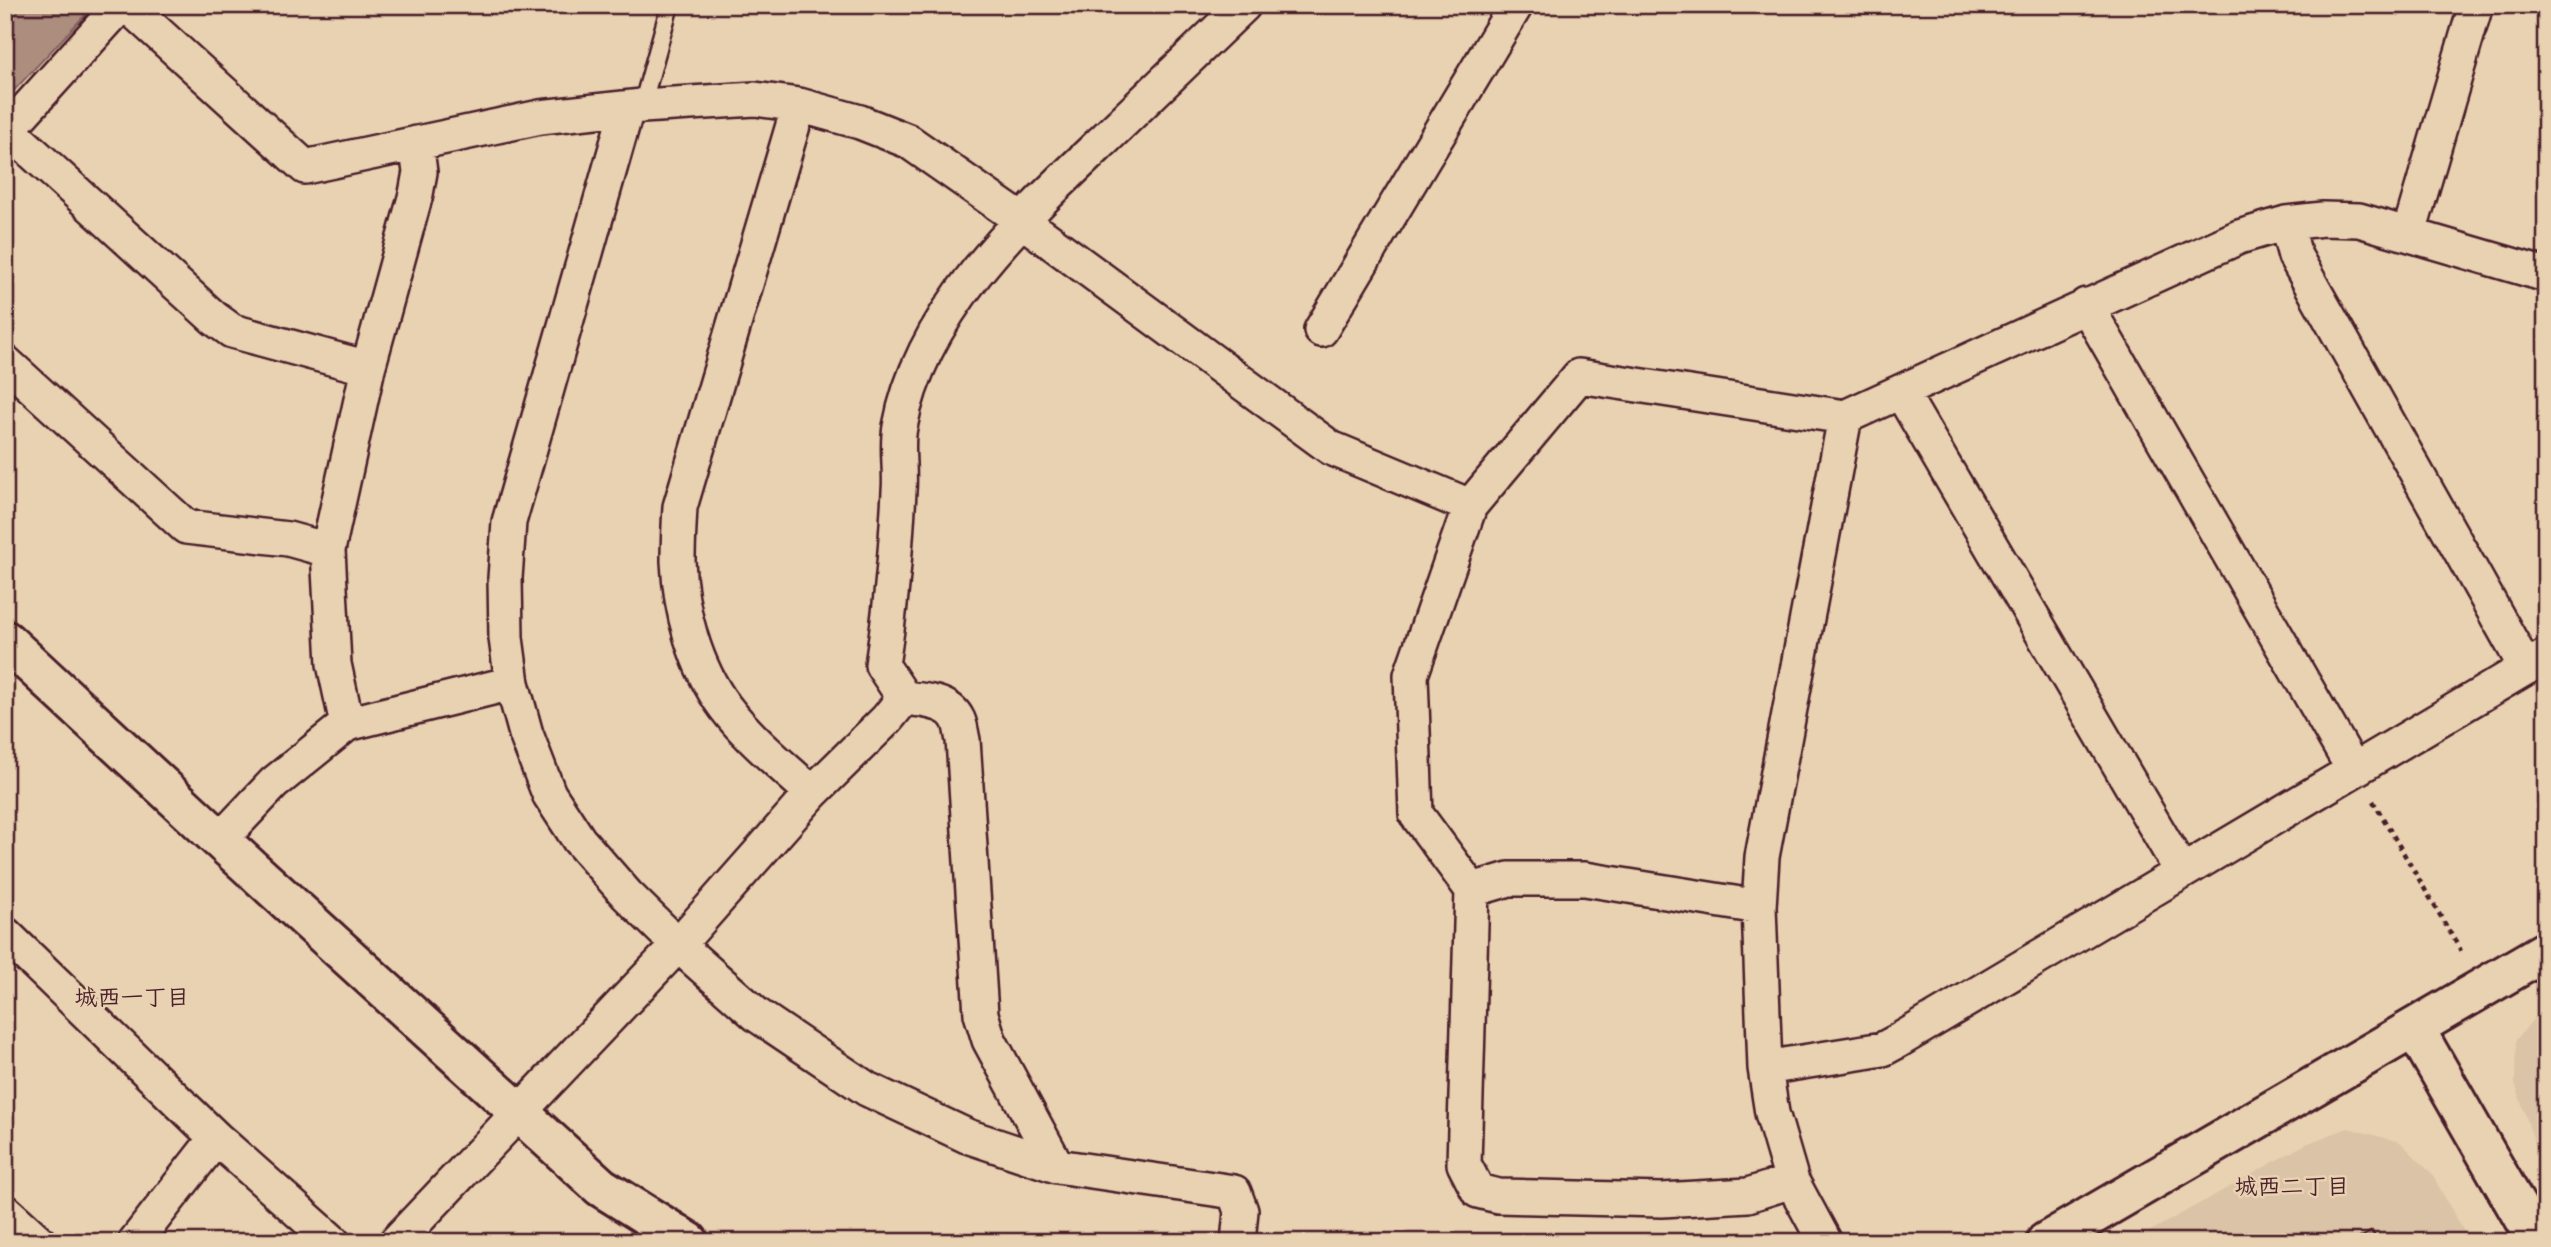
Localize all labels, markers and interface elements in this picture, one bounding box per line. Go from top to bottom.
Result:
district label: 城西一丁目 [75,983,190,1012]
district label: 城西二丁目 [2235,1172,2350,1201]

